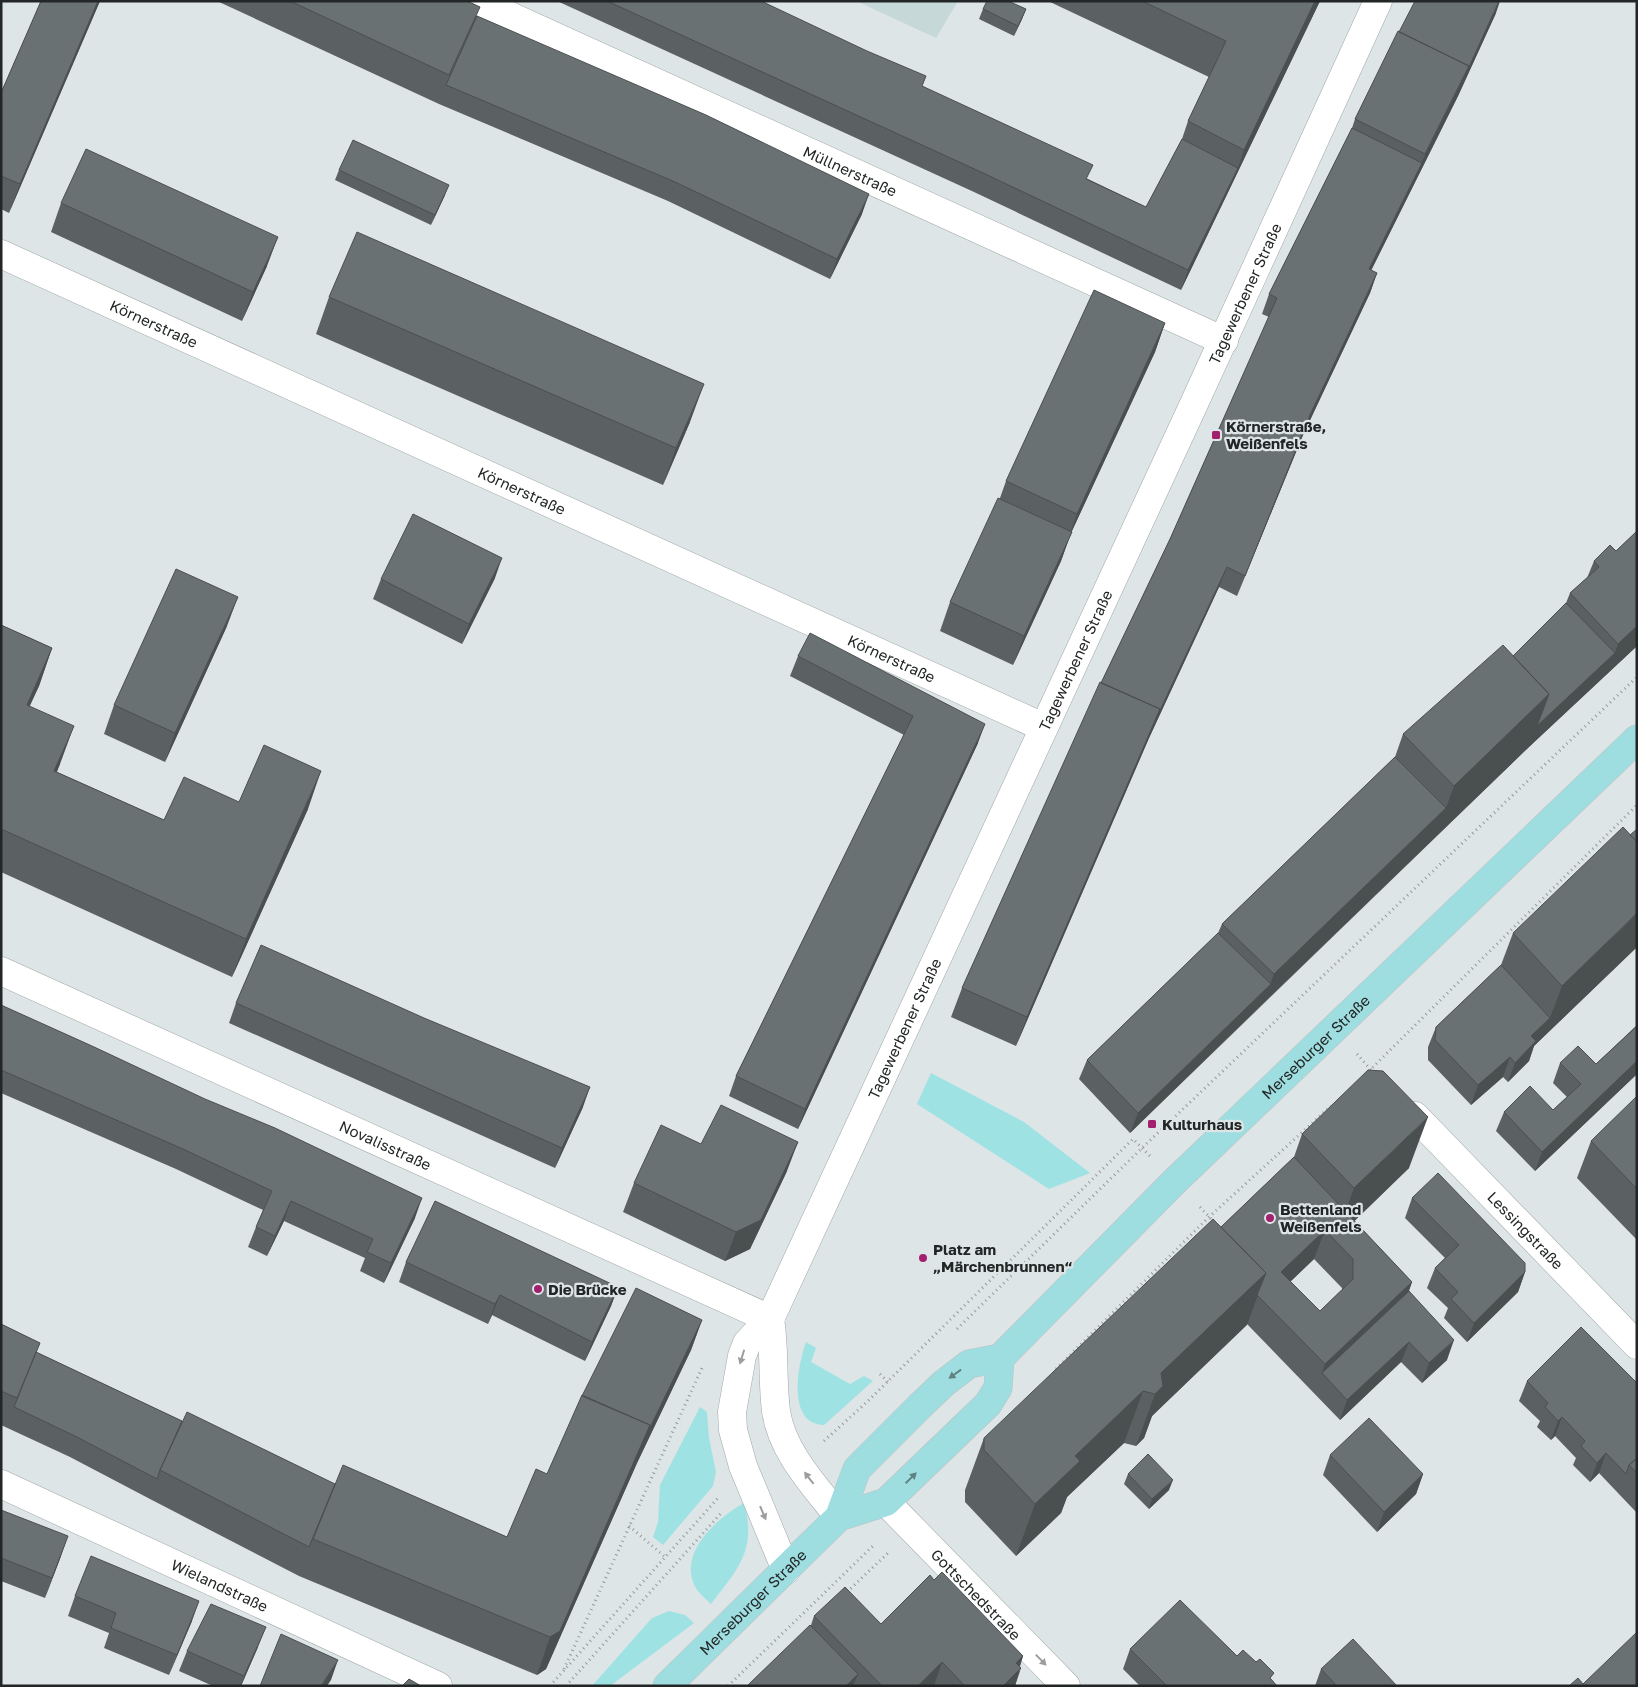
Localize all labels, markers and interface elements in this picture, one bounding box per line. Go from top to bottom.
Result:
street label: Müllnerstraße [800,142,900,200]
street label: Tagewerbener Straße [1205,220,1285,367]
street label: Körnerstraße [107,296,201,351]
place label: Körnerstraße, Weißenfels [1226,417,1326,452]
marker: Körnerstraße, Weißenfels [1210,429,1222,441]
street label: Körnerstraße [475,463,569,518]
street label: Tagewerbener Straße [1035,587,1116,734]
street label: Körnerstraße [845,631,938,686]
street label: Tagewerbener Straße [864,955,945,1102]
street label: Merseburger Straße [1258,991,1373,1102]
place label: Kulturhaus [1162,1115,1242,1133]
street label: Novalisstraße [337,1116,435,1174]
marker: Kulturhaus [1146,1118,1158,1130]
street label: Lessingstraße [1484,1188,1568,1273]
place label: Bettenland Weißenfels [1280,1200,1362,1235]
marker: Bettenland Weißenfels [1264,1212,1276,1224]
place label: Platz am „Märchenbrunnen“ [933,1240,1072,1275]
marker: Platz am „Märchenbrunnen“ [917,1252,929,1264]
place label: Die Brücke [548,1280,627,1298]
marker: Die Brücke [532,1283,544,1295]
one-way arrow [738,1350,746,1365]
one-way arrow [949,1369,962,1380]
one-way arrow [803,1472,814,1485]
one-way arrow [905,1472,917,1484]
one-way arrow [759,1506,767,1521]
street label: Merseburger Straße [695,1545,810,1658]
street label: Gottschedstraße [928,1545,1025,1644]
street label: Wielandstraße [169,1555,271,1615]
one-way arrow [1035,1654,1047,1666]

